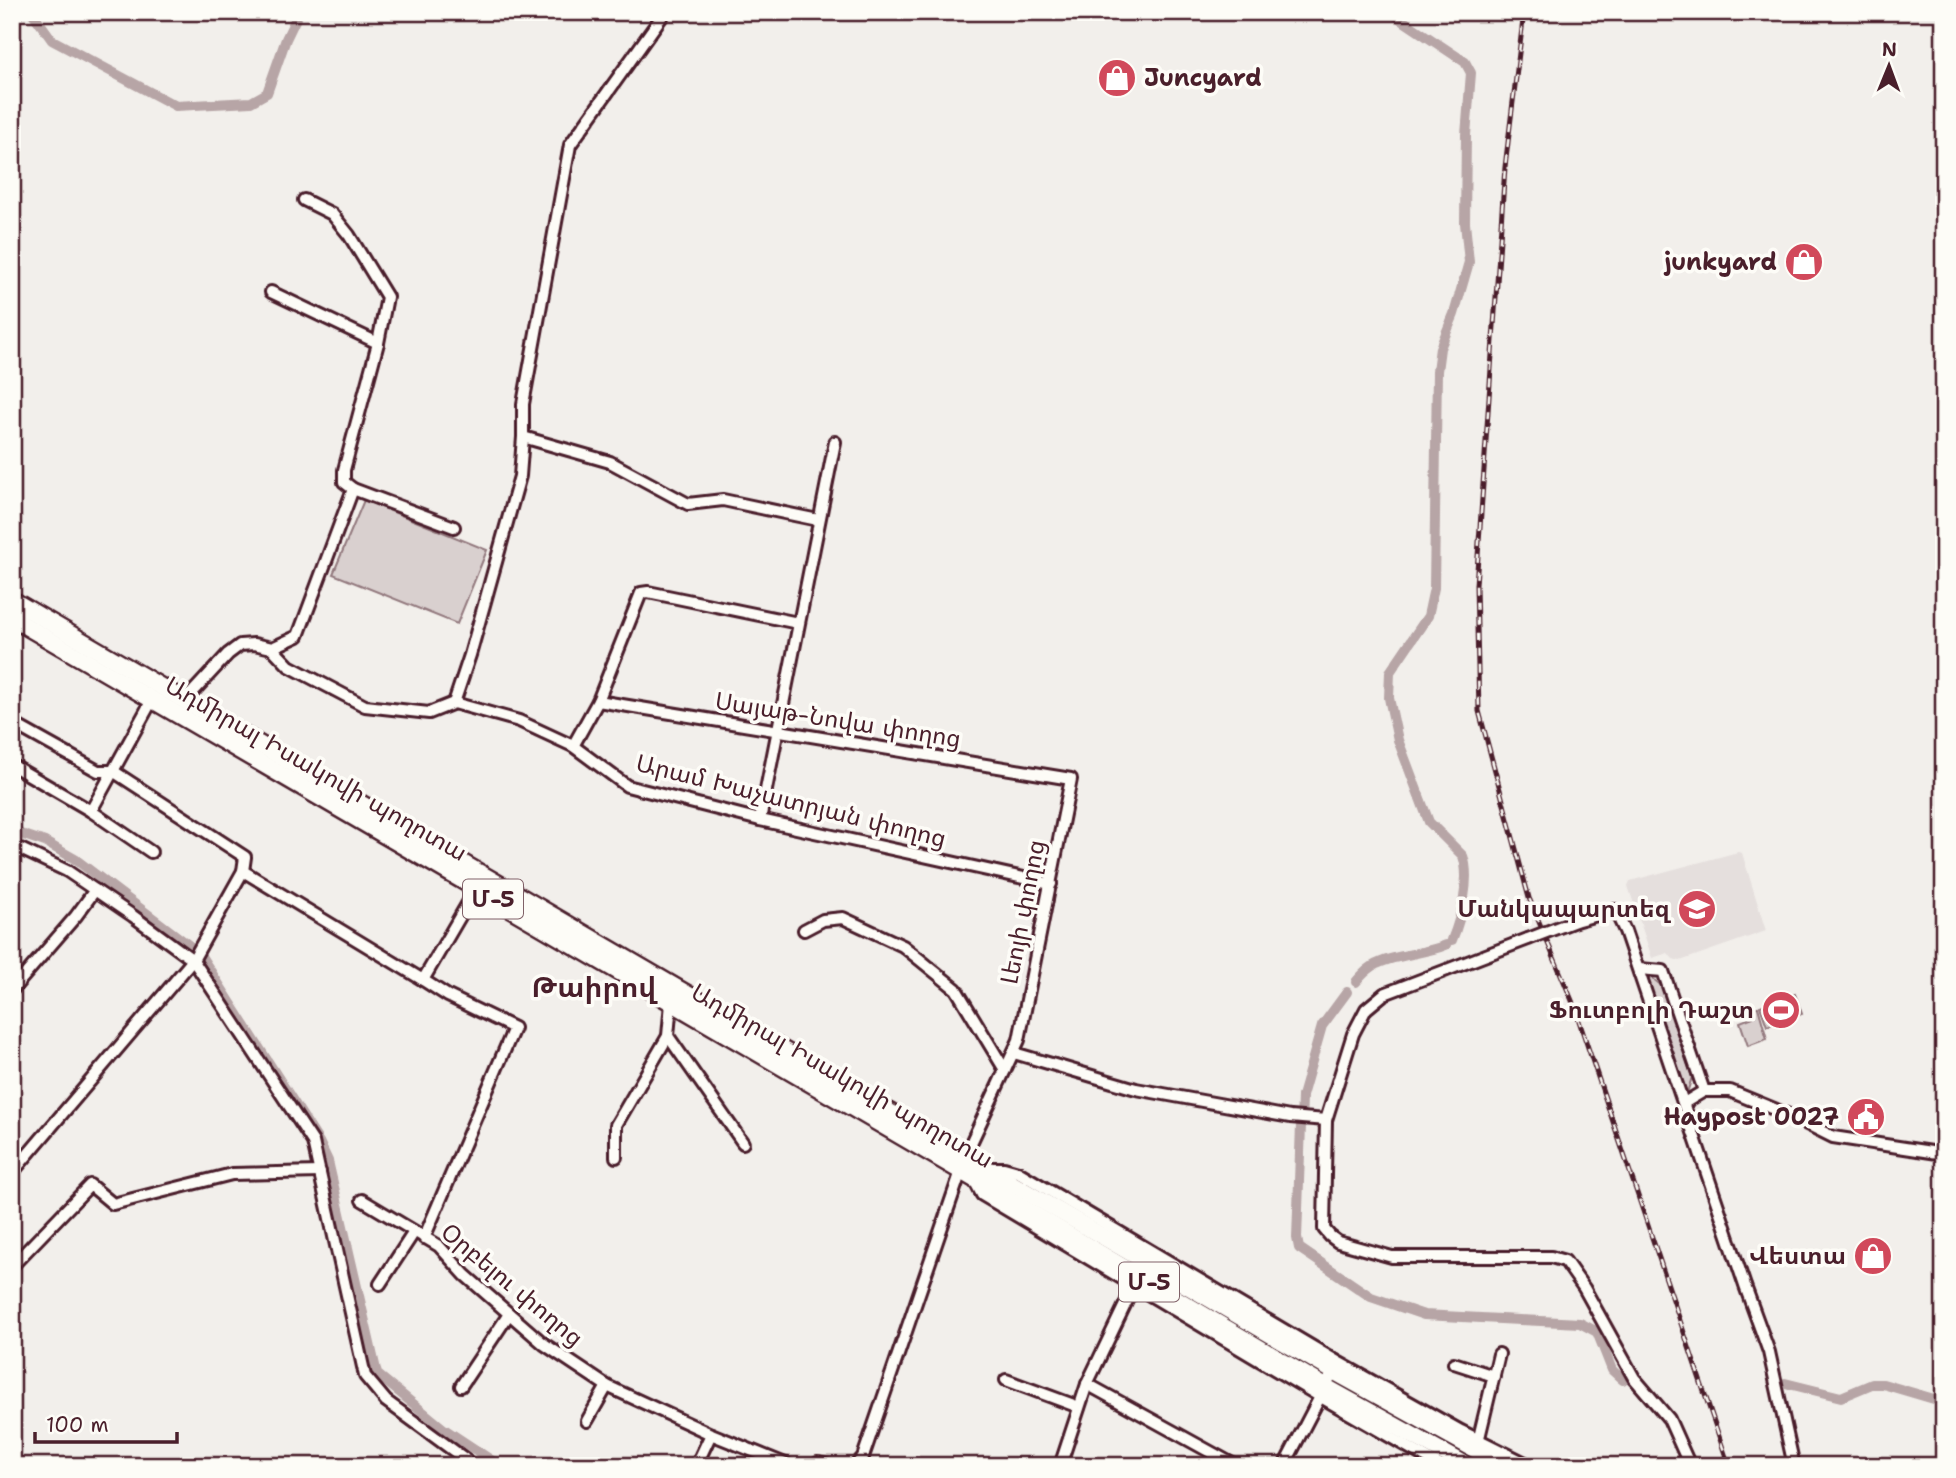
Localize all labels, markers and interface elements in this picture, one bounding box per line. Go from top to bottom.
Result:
north arrow [1854,32,1924,102]
text: N [1882,37,1897,62]
shop icon: Juncyard [1096,57,1138,99]
place label: Juncyard [1144,62,1262,94]
shop icon: junkyard [1783,241,1825,283]
place label: junkyard [1663,246,1777,278]
street label: Ադմիրալ Իսակովի պողոտա [159,669,473,869]
street label: Սայաթ-Նովա փողոց [713,685,963,755]
street label: Արամ Խաչատրյան փողոց [633,747,949,855]
street label: Լեոյի փողոց [993,837,1053,987]
road number: Մ-5 [463,879,523,918]
school or university icon: Մանկապարտեզ [1676,888,1718,930]
place label: Մանկապարտեզ [1457,893,1672,925]
district label: Թաիրով [531,968,658,1006]
street label: Ադմիրալ Իսակովի պողոտա [685,976,999,1176]
sports icon: Ֆուտբոլի Դաշտ [1760,989,1802,1031]
place label: Ֆուտբոլի Դաշտ [1549,994,1754,1026]
public building icon: Haypost 0027 [1845,1096,1887,1138]
place label: Haypost 0027 [1663,1101,1839,1133]
street label: Օրբելու փողոց [434,1216,590,1354]
shop icon: Վեստա [1852,1235,1894,1277]
place label: Վեստա [1749,1240,1846,1272]
road number: Մ-5 [1119,1262,1179,1302]
scale bar [35,1401,177,1445]
text: 100 m [46,1411,109,1439]

